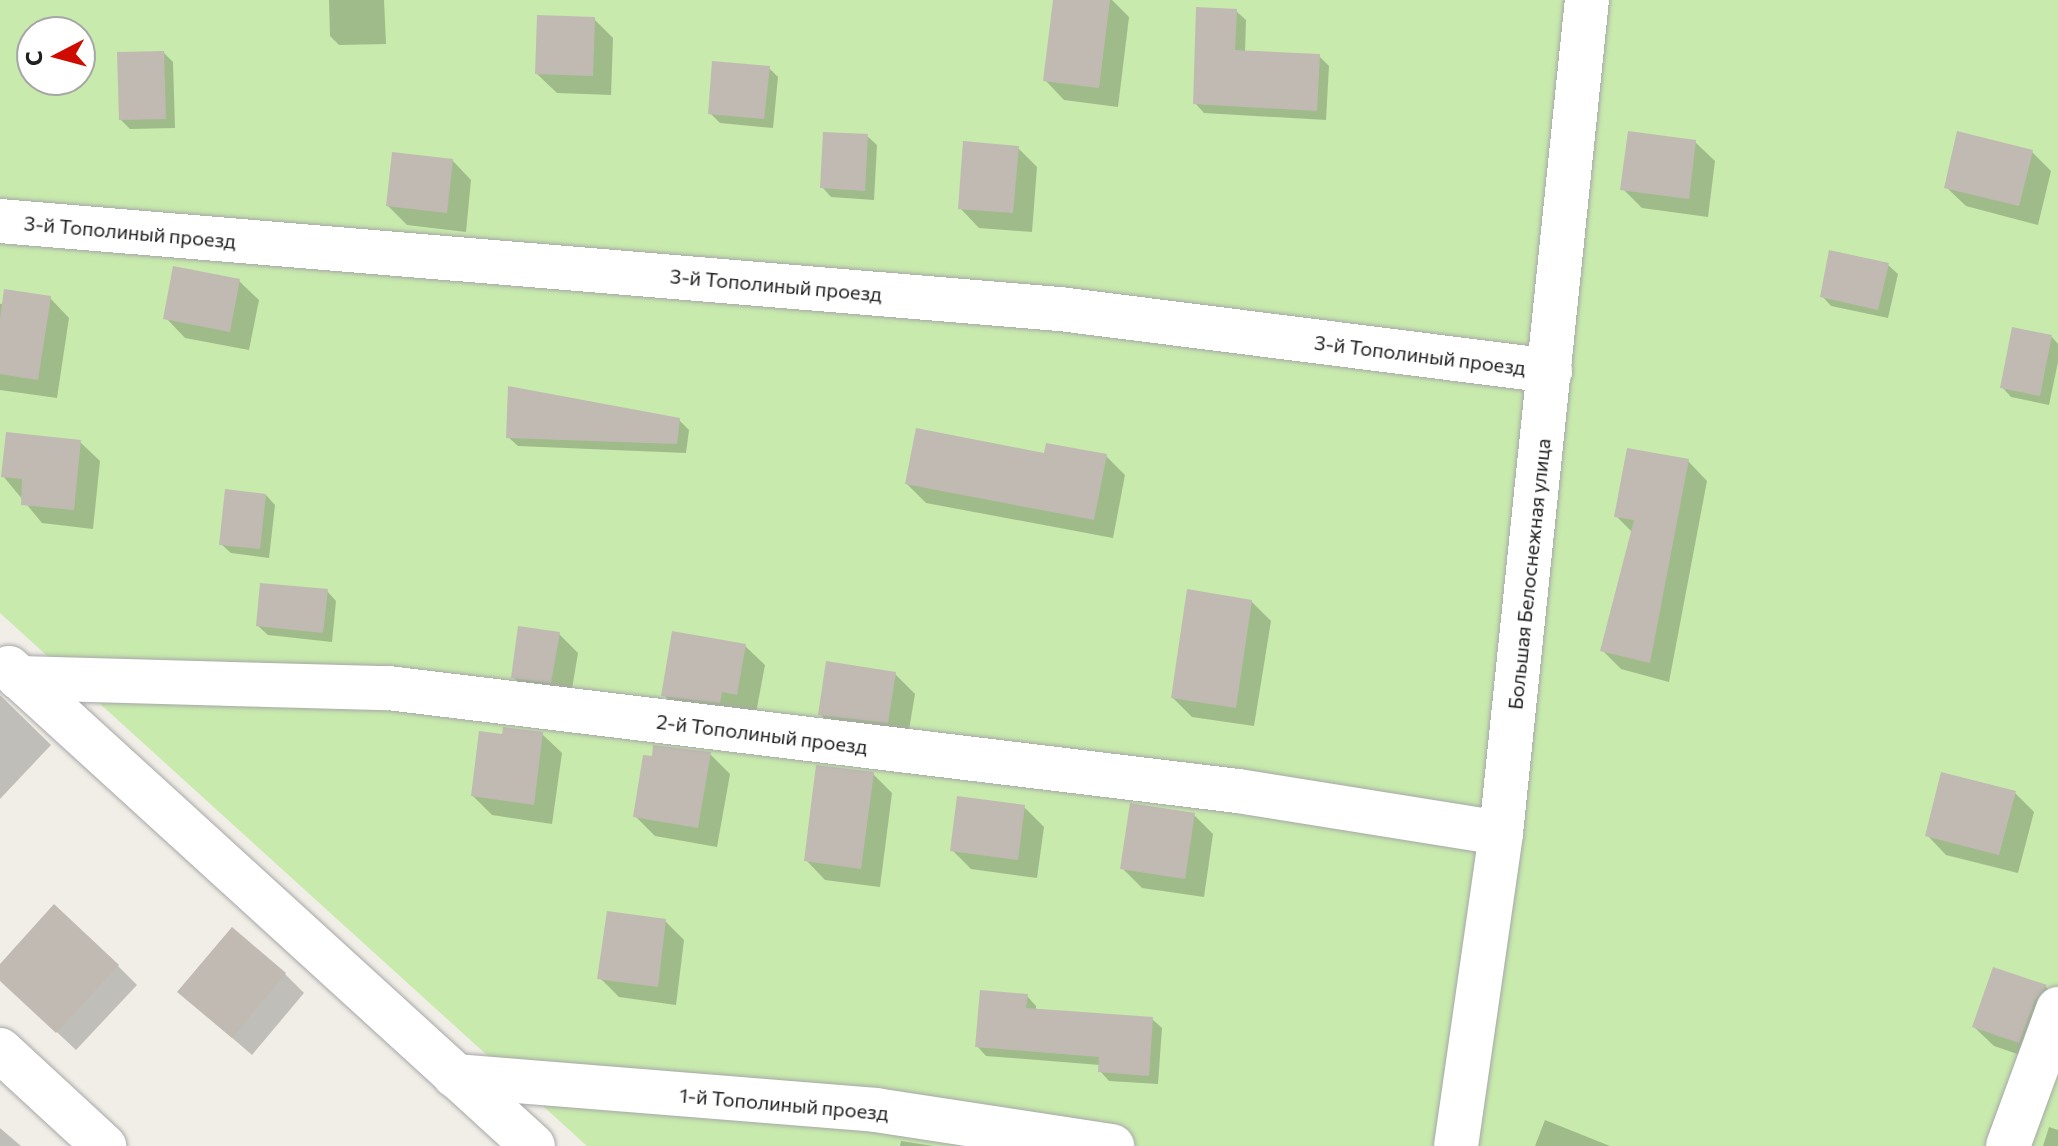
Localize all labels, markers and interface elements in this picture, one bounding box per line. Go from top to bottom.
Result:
north arrow [16,16,96,96]
text: С [19,49,48,67]
street label: 3-й Тополиный проезд [23,211,237,253]
street label: 3-й Тополиный проезд [669,264,883,306]
street label: 3-й Тополиный проезд [1313,330,1527,380]
street label: Большая Белоснежная улица [1503,437,1555,711]
street label: 2-й Тополиный проезд [655,709,869,759]
street label: 1-й Тополиный проезд [678,1083,890,1125]

